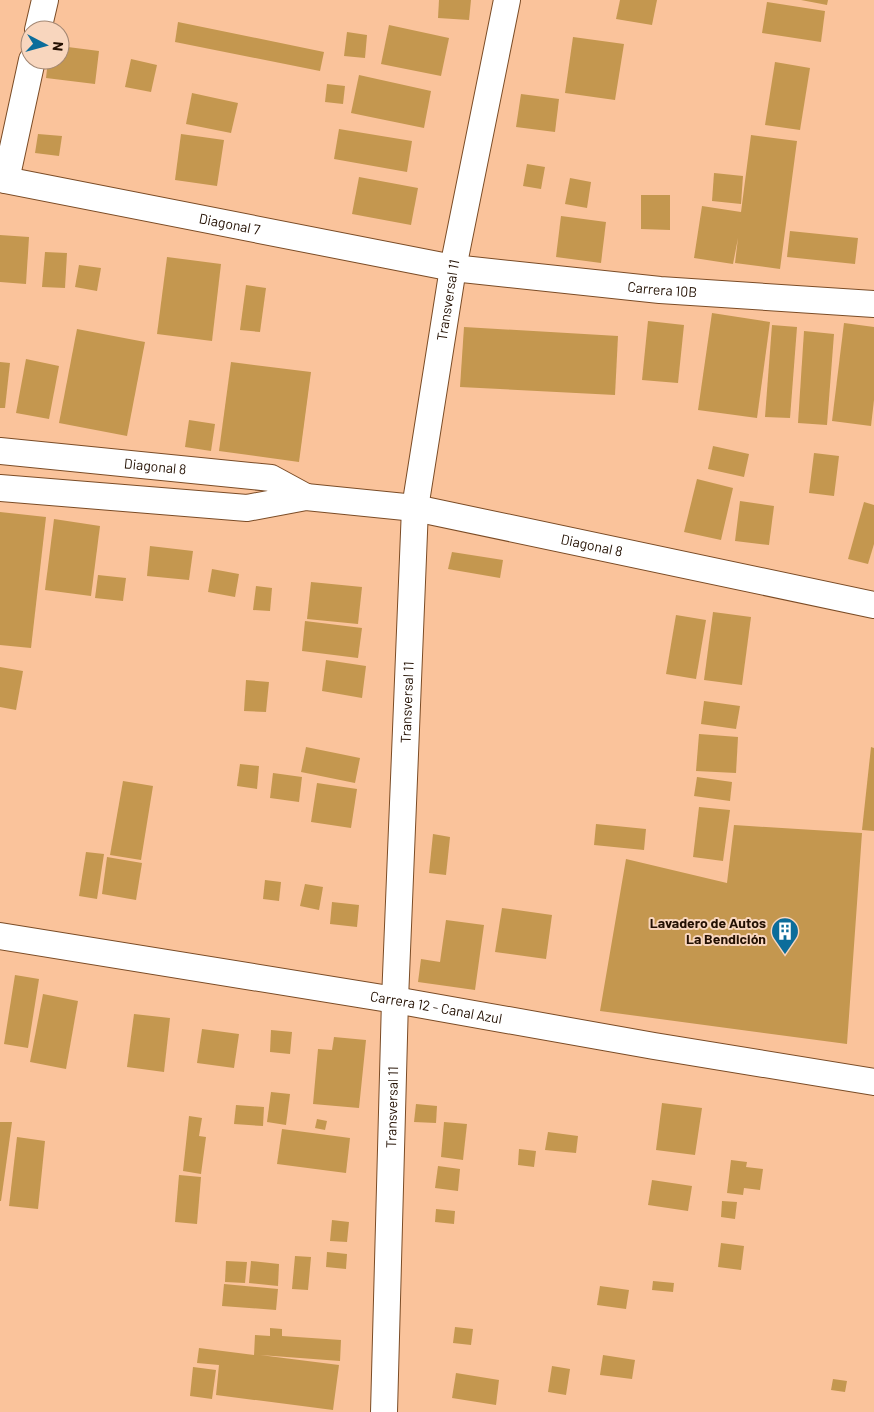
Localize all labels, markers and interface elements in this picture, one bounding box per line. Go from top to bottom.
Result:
north arrow [20,20,70,70]
text: N [49,41,67,52]
street label: Diagonal 7 [198,209,262,238]
street label: Transversal 11 [433,258,463,342]
street label: Carrera 10B [627,278,698,300]
street label: Diagonal 8 [123,454,187,478]
street label: Diagonal 8 [559,530,624,560]
street label: Transversal 11 [396,661,417,744]
place label: Lavadero de Autos La Bendición [650,914,766,947]
building icon: Lavadero de Autos La Bendición [770,916,800,955]
street label: Carrera 12 - Canal Azul [369,987,504,1027]
street label: Transversal 11 [382,1066,401,1148]

